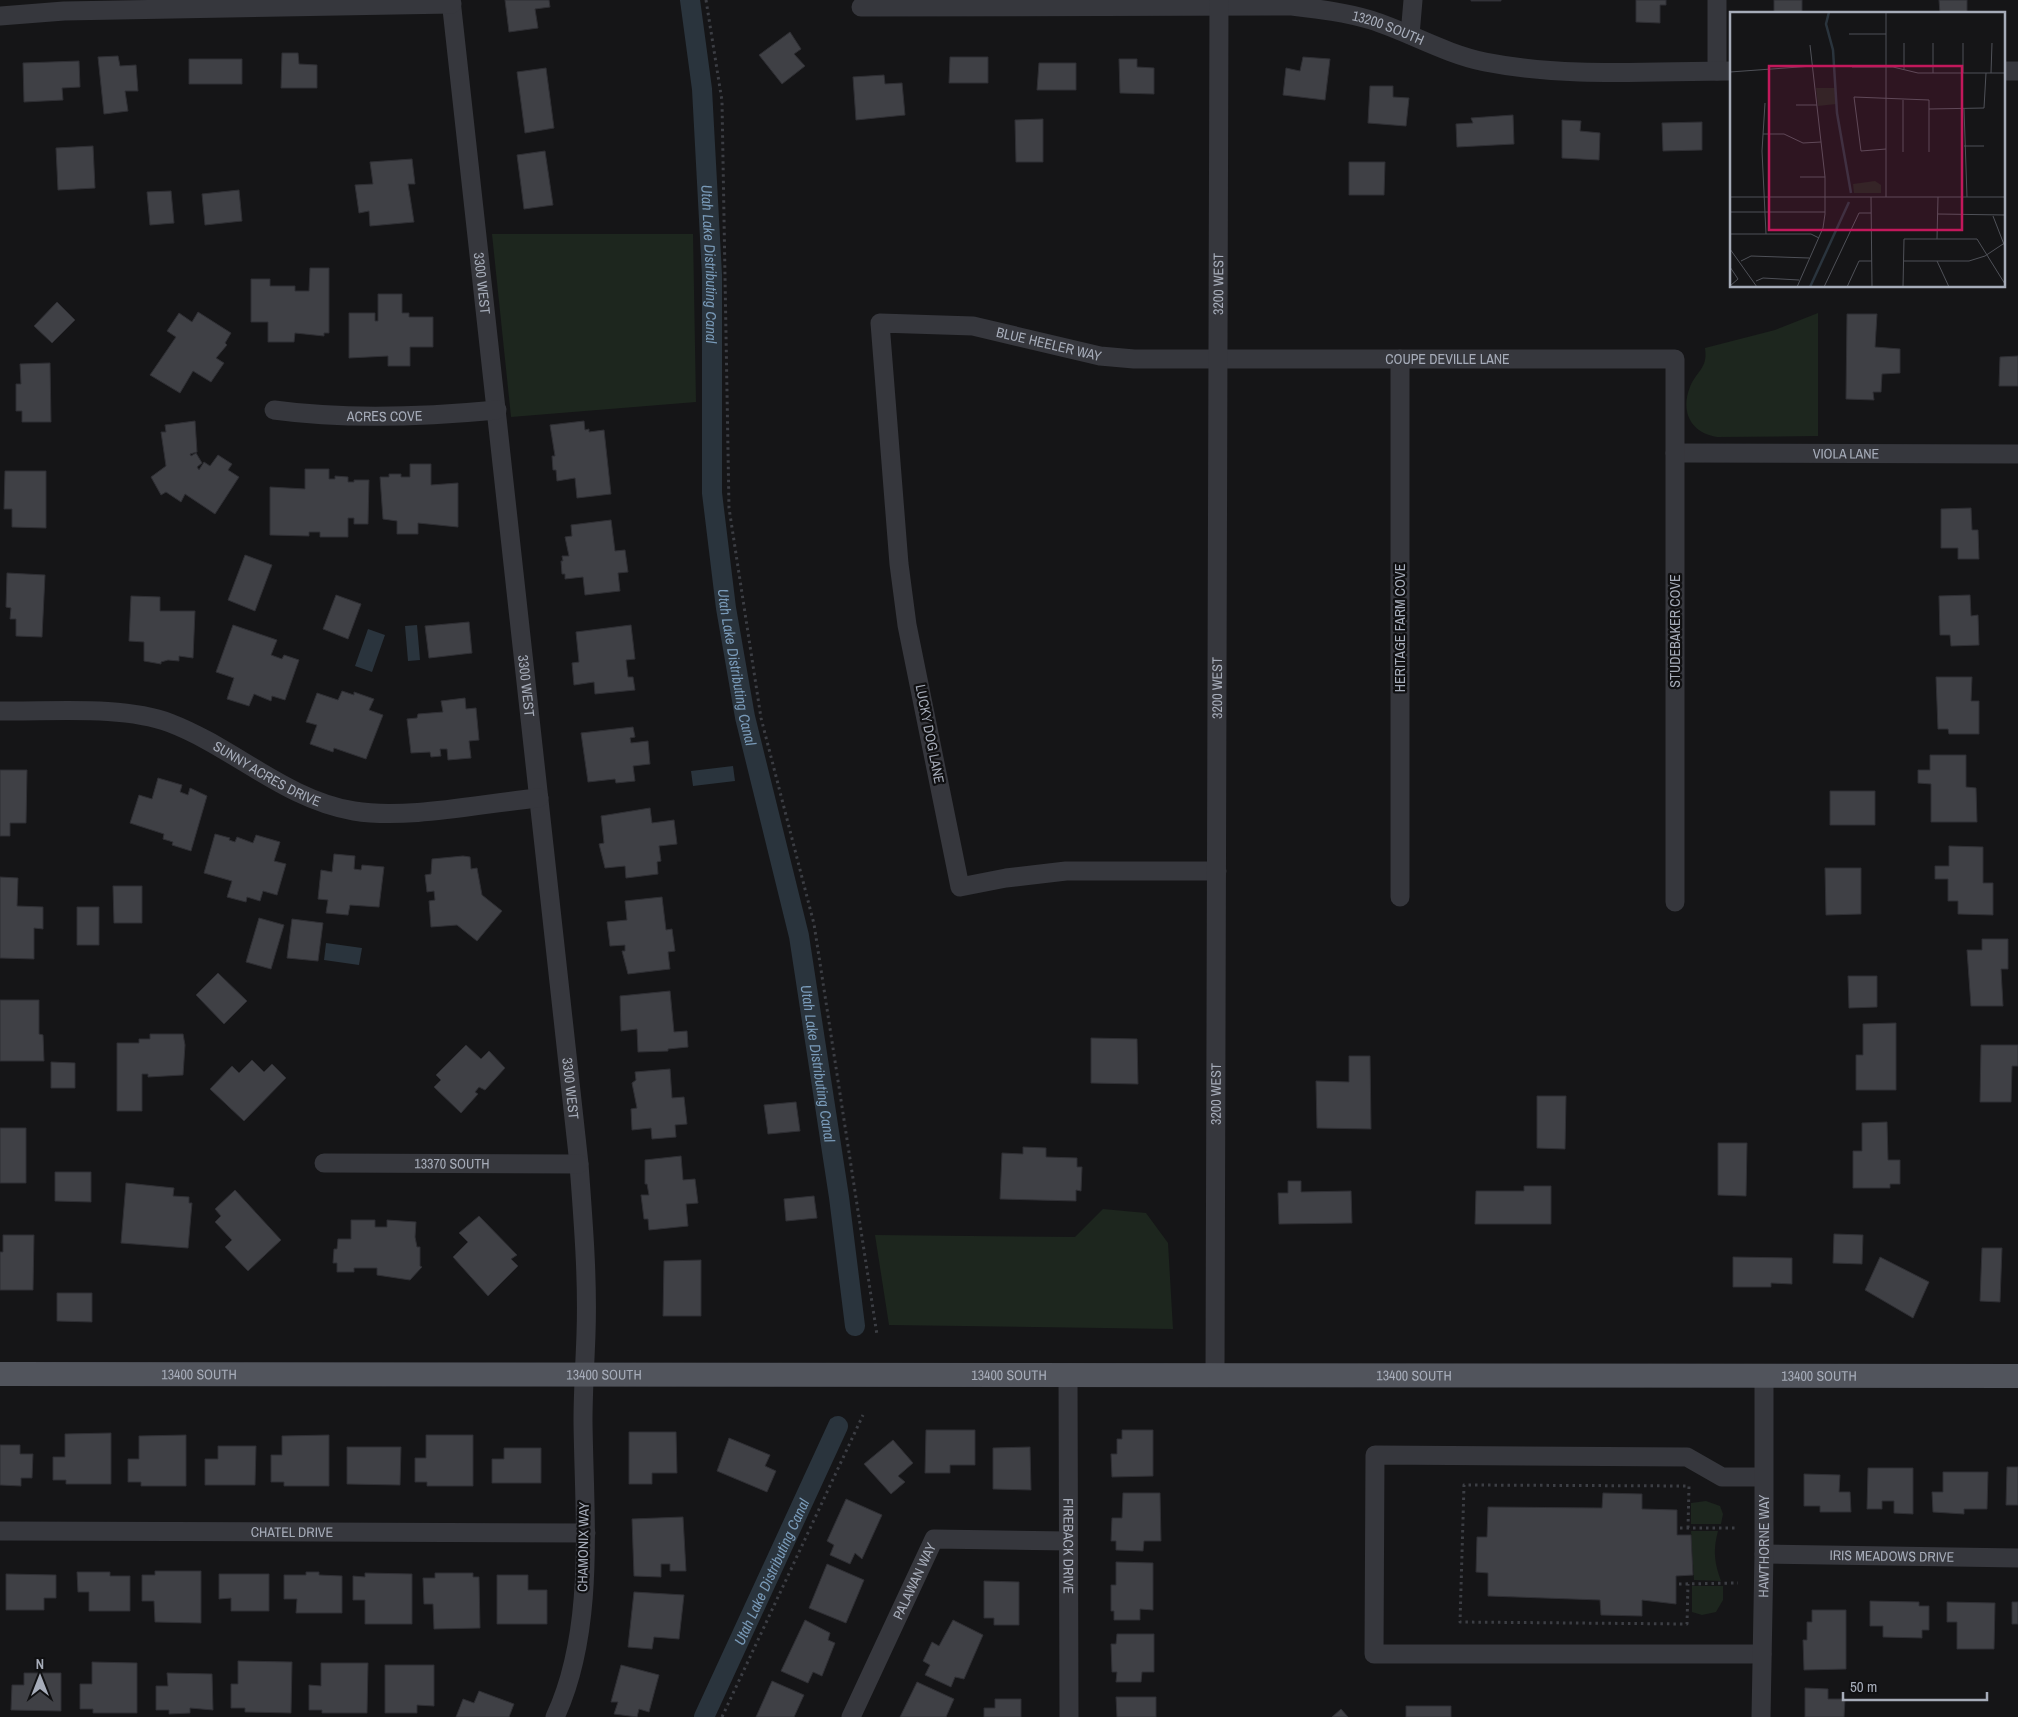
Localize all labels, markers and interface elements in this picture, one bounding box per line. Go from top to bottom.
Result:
street label: 13200 SOUTH [1351,6,1427,49]
inset map [1730,12,2006,288]
water label: Utah Lake Distributing Canal [697,184,723,344]
street label: 3300 WEST [470,252,494,315]
street label: 3200 WEST [1209,253,1227,315]
street label: BLUE HEELER WAY [995,323,1104,365]
street label: COUPE DEVILLE LANE [1385,350,1510,368]
street label: ACRES COVE [346,406,423,425]
street label: VIOLA LANE [1813,444,1879,463]
street label: HERITAGE FARM COVE [1391,564,1409,692]
street label: STUDEBAKER COVE [1666,574,1684,688]
water label: Utah Lake Distributing Canal [713,588,762,748]
street label: 3300 WEST [514,654,539,718]
street label: 3200 WEST [1208,657,1226,719]
street label: LUCKY DOG LANE [912,683,948,785]
street label: SUNNY ACRES DRIVE [210,737,323,810]
water label: Utah Lake Distributing Canal [796,983,841,1144]
street label: 3300 WEST [558,1057,583,1120]
street label: 3200 WEST [1207,1063,1225,1125]
street label: 13370 SOUTH [414,1154,490,1173]
street label: 13400 SOUTH [161,1365,237,1383]
street label: 13400 SOUTH [566,1366,642,1384]
street label: 13400 SOUTH [971,1366,1047,1384]
street label: 13400 SOUTH [1376,1366,1452,1384]
street label: 13400 SOUTH [1781,1367,1857,1385]
street label: HAWTHORNE WAY [1754,1494,1773,1598]
water label: Utah Lake Distributing Canal [728,1495,814,1648]
street label: FIREBACK DRIVE [1059,1498,1078,1594]
street label: CHAMONIX WAY [573,1502,593,1592]
street label: CHATEL DRIVE [251,1523,333,1541]
street label: PALAWAN WAY [889,1539,940,1622]
street label: IRIS MEADOWS DRIVE [1830,1546,1954,1566]
north arrow [15,1652,65,1702]
text: N [36,1655,44,1673]
scale bar [1843,1670,1987,1702]
text: 50 m [1850,1676,1877,1697]

